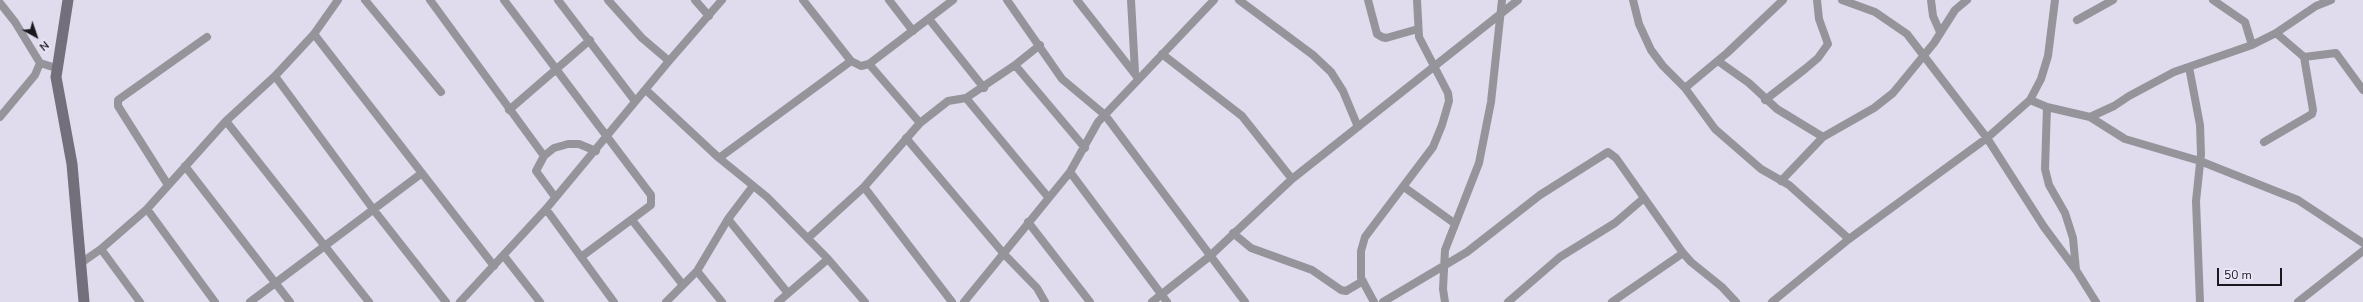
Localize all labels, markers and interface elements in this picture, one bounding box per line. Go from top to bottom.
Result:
north arrow [16,16,56,56]
text: N [36,37,52,54]
scale bar [2219,260,2284,286]
text: 50 m [2224,267,2252,283]

